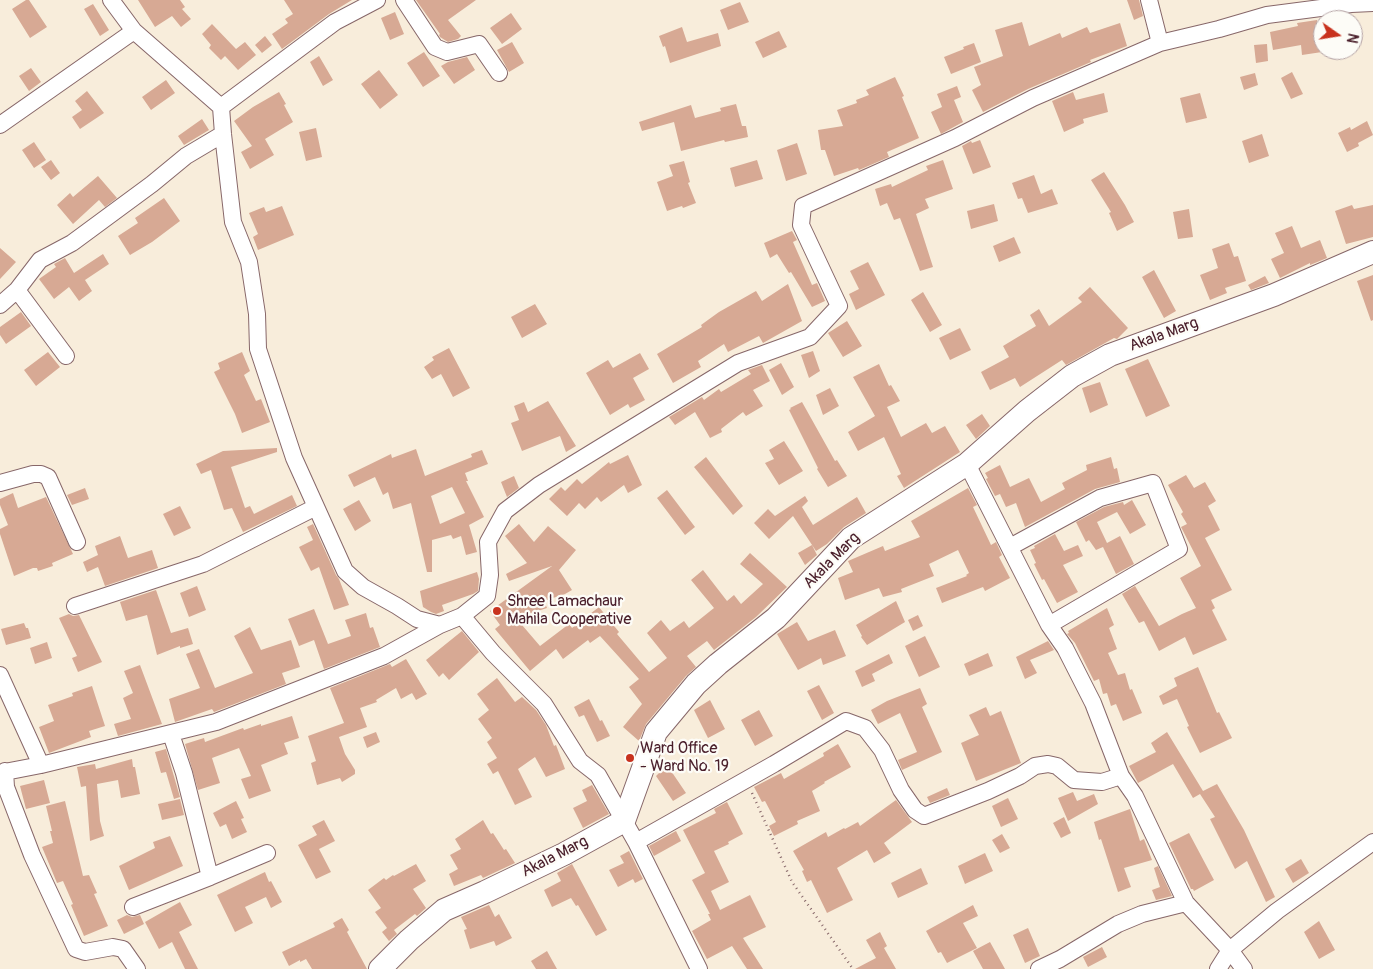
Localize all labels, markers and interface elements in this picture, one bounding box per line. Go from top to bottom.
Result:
north arrow [1313,10,1363,60]
text: N [1343,32,1361,45]
street label: Akala Marg [1127,314,1201,356]
street label: Akala Marg [800,529,864,593]
place label: Shree Lamachaur Mahila Cooperative [507,592,631,630]
marker: Shree Lamachaur Mahila Cooperative [491,605,503,617]
place label: Ward Office - Ward No. 19 [640,739,729,777]
marker: Ward Office - Ward No. 19 [624,752,636,764]
street label: Akala Marg [519,832,591,882]

